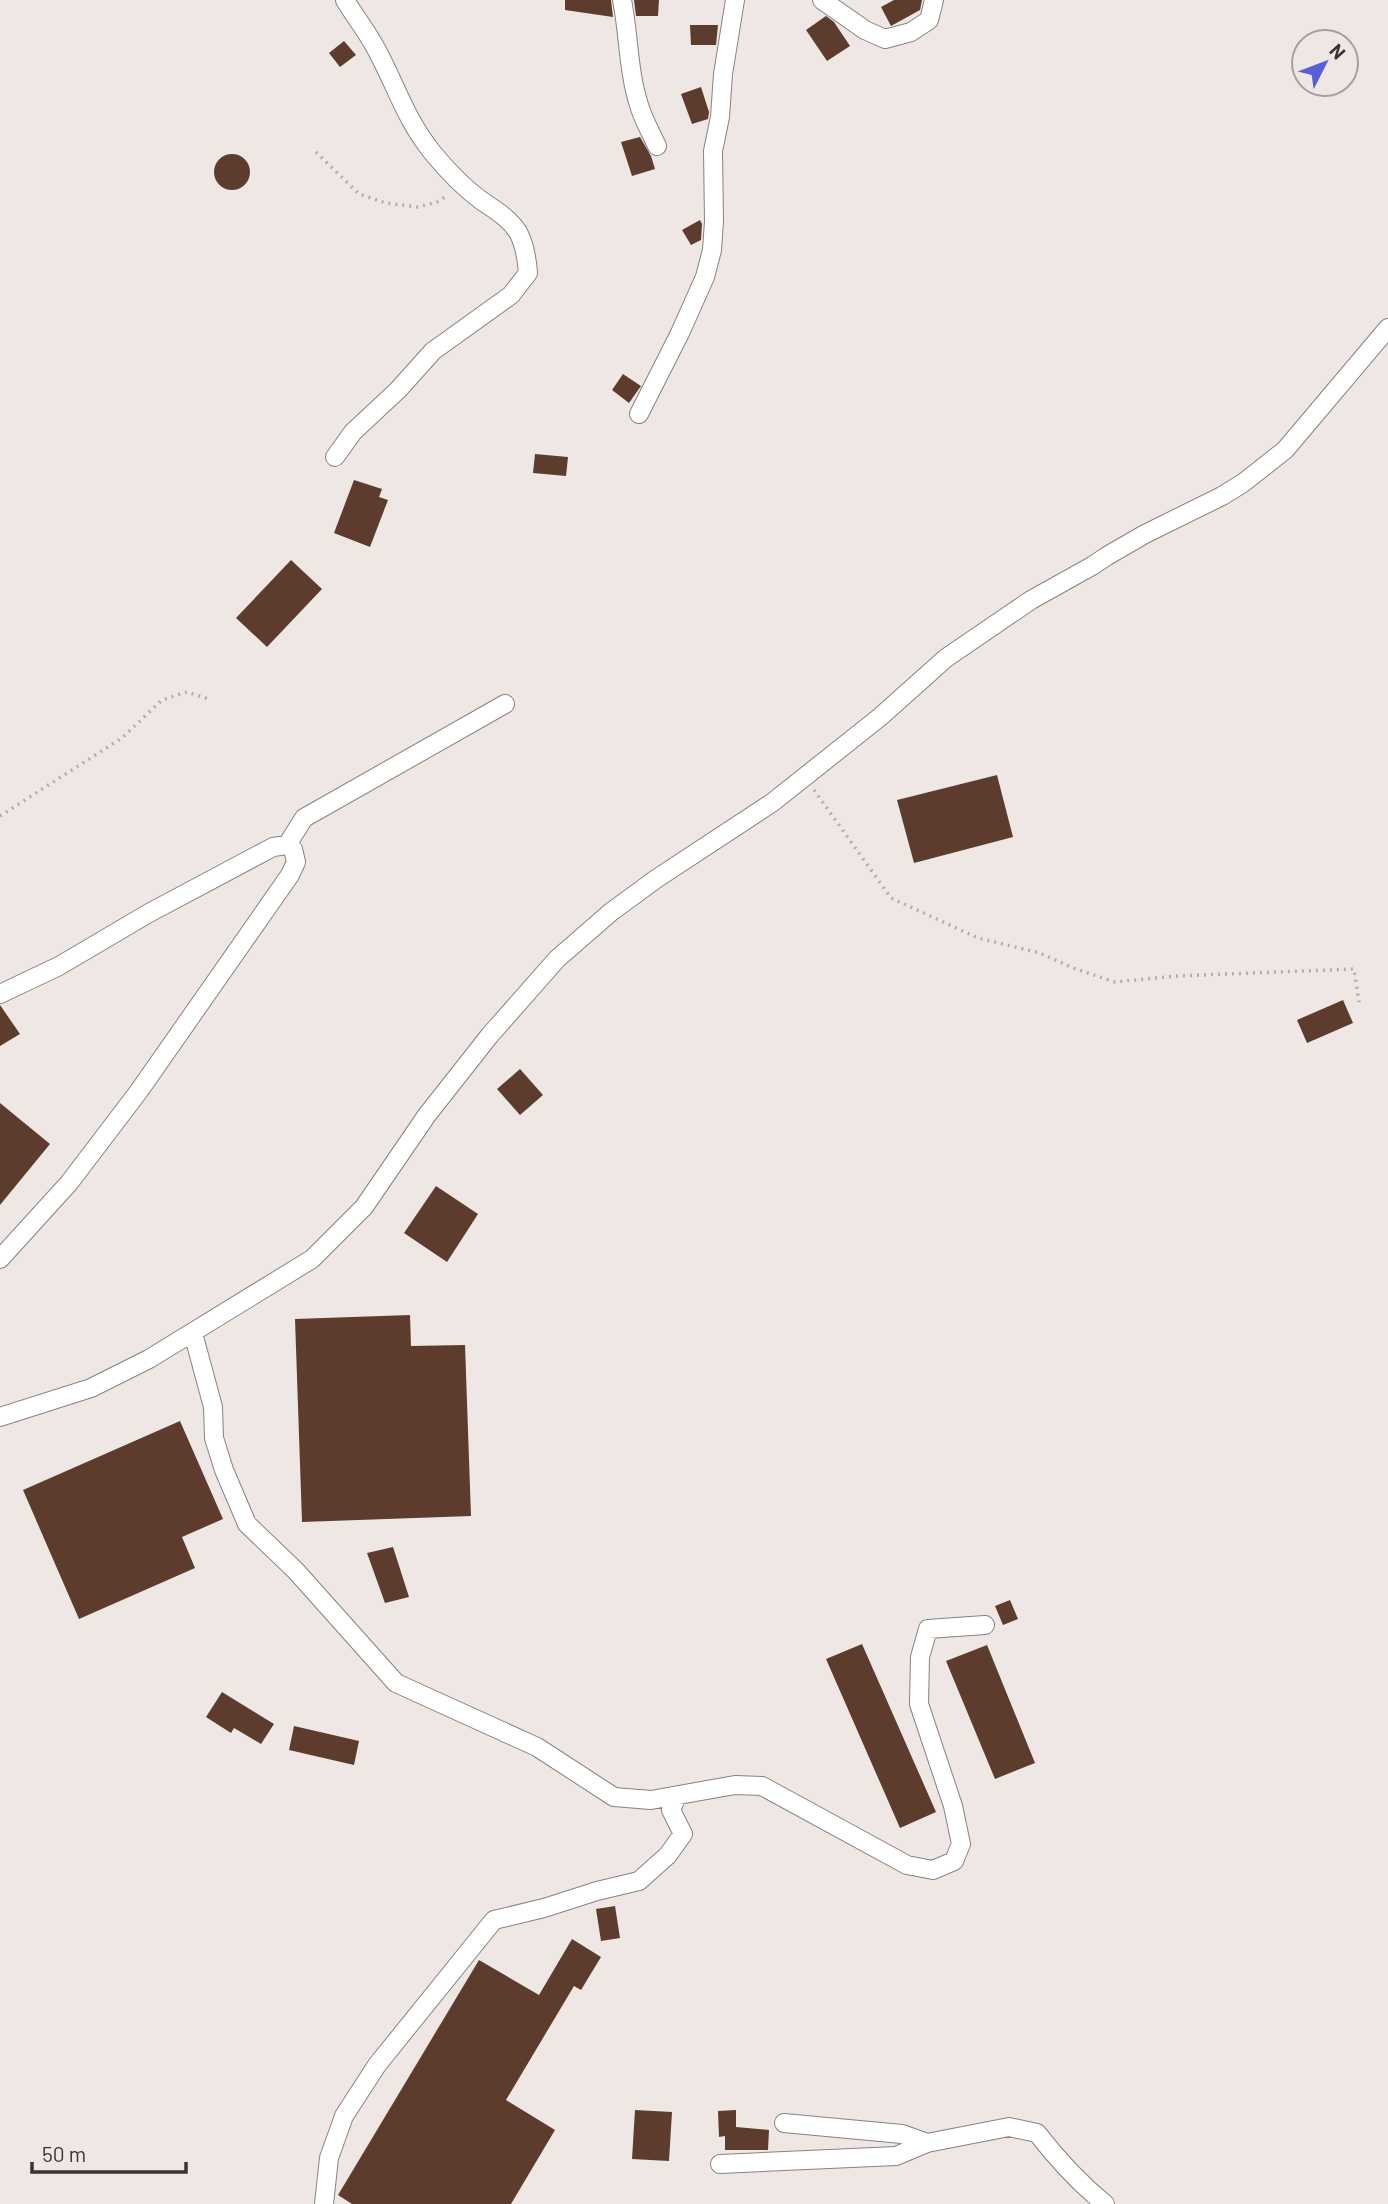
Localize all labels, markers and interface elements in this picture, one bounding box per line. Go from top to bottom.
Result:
north arrow [1290,28,1360,98]
text: N [1325,39,1351,64]
scale bar [32,2130,186,2174]
text: 50 m [42,2141,86,2166]

